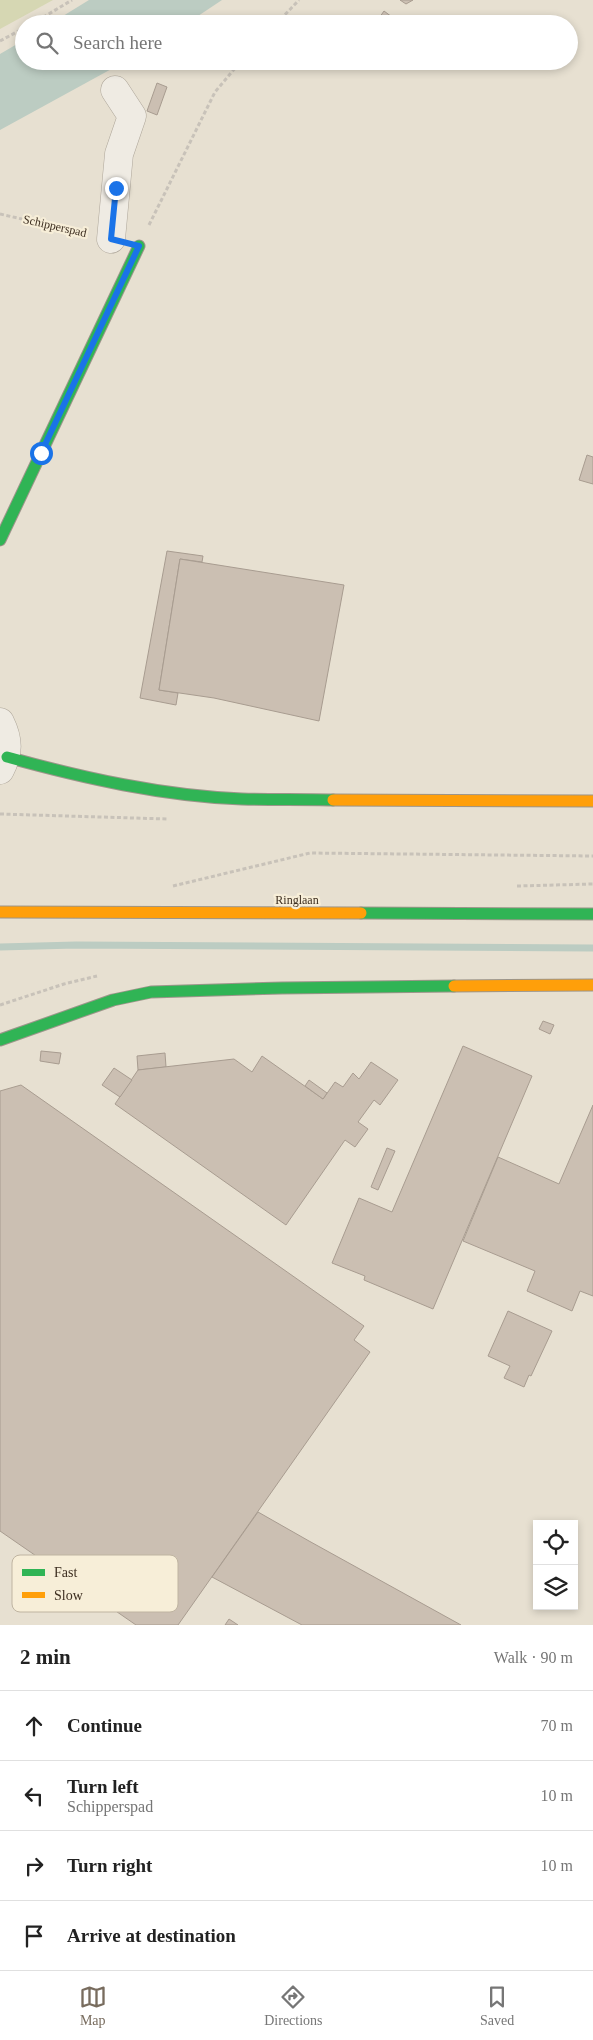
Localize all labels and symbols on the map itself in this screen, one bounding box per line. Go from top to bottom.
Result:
route end [105,177,128,200]
street label: Schipperspad [22,212,88,240]
route start [30,442,53,465]
street label: Ringlaan [275,893,319,907]
legend [12,1555,178,1612]
text: Fast [54,1565,77,1580]
text: Slow [54,1588,84,1603]

